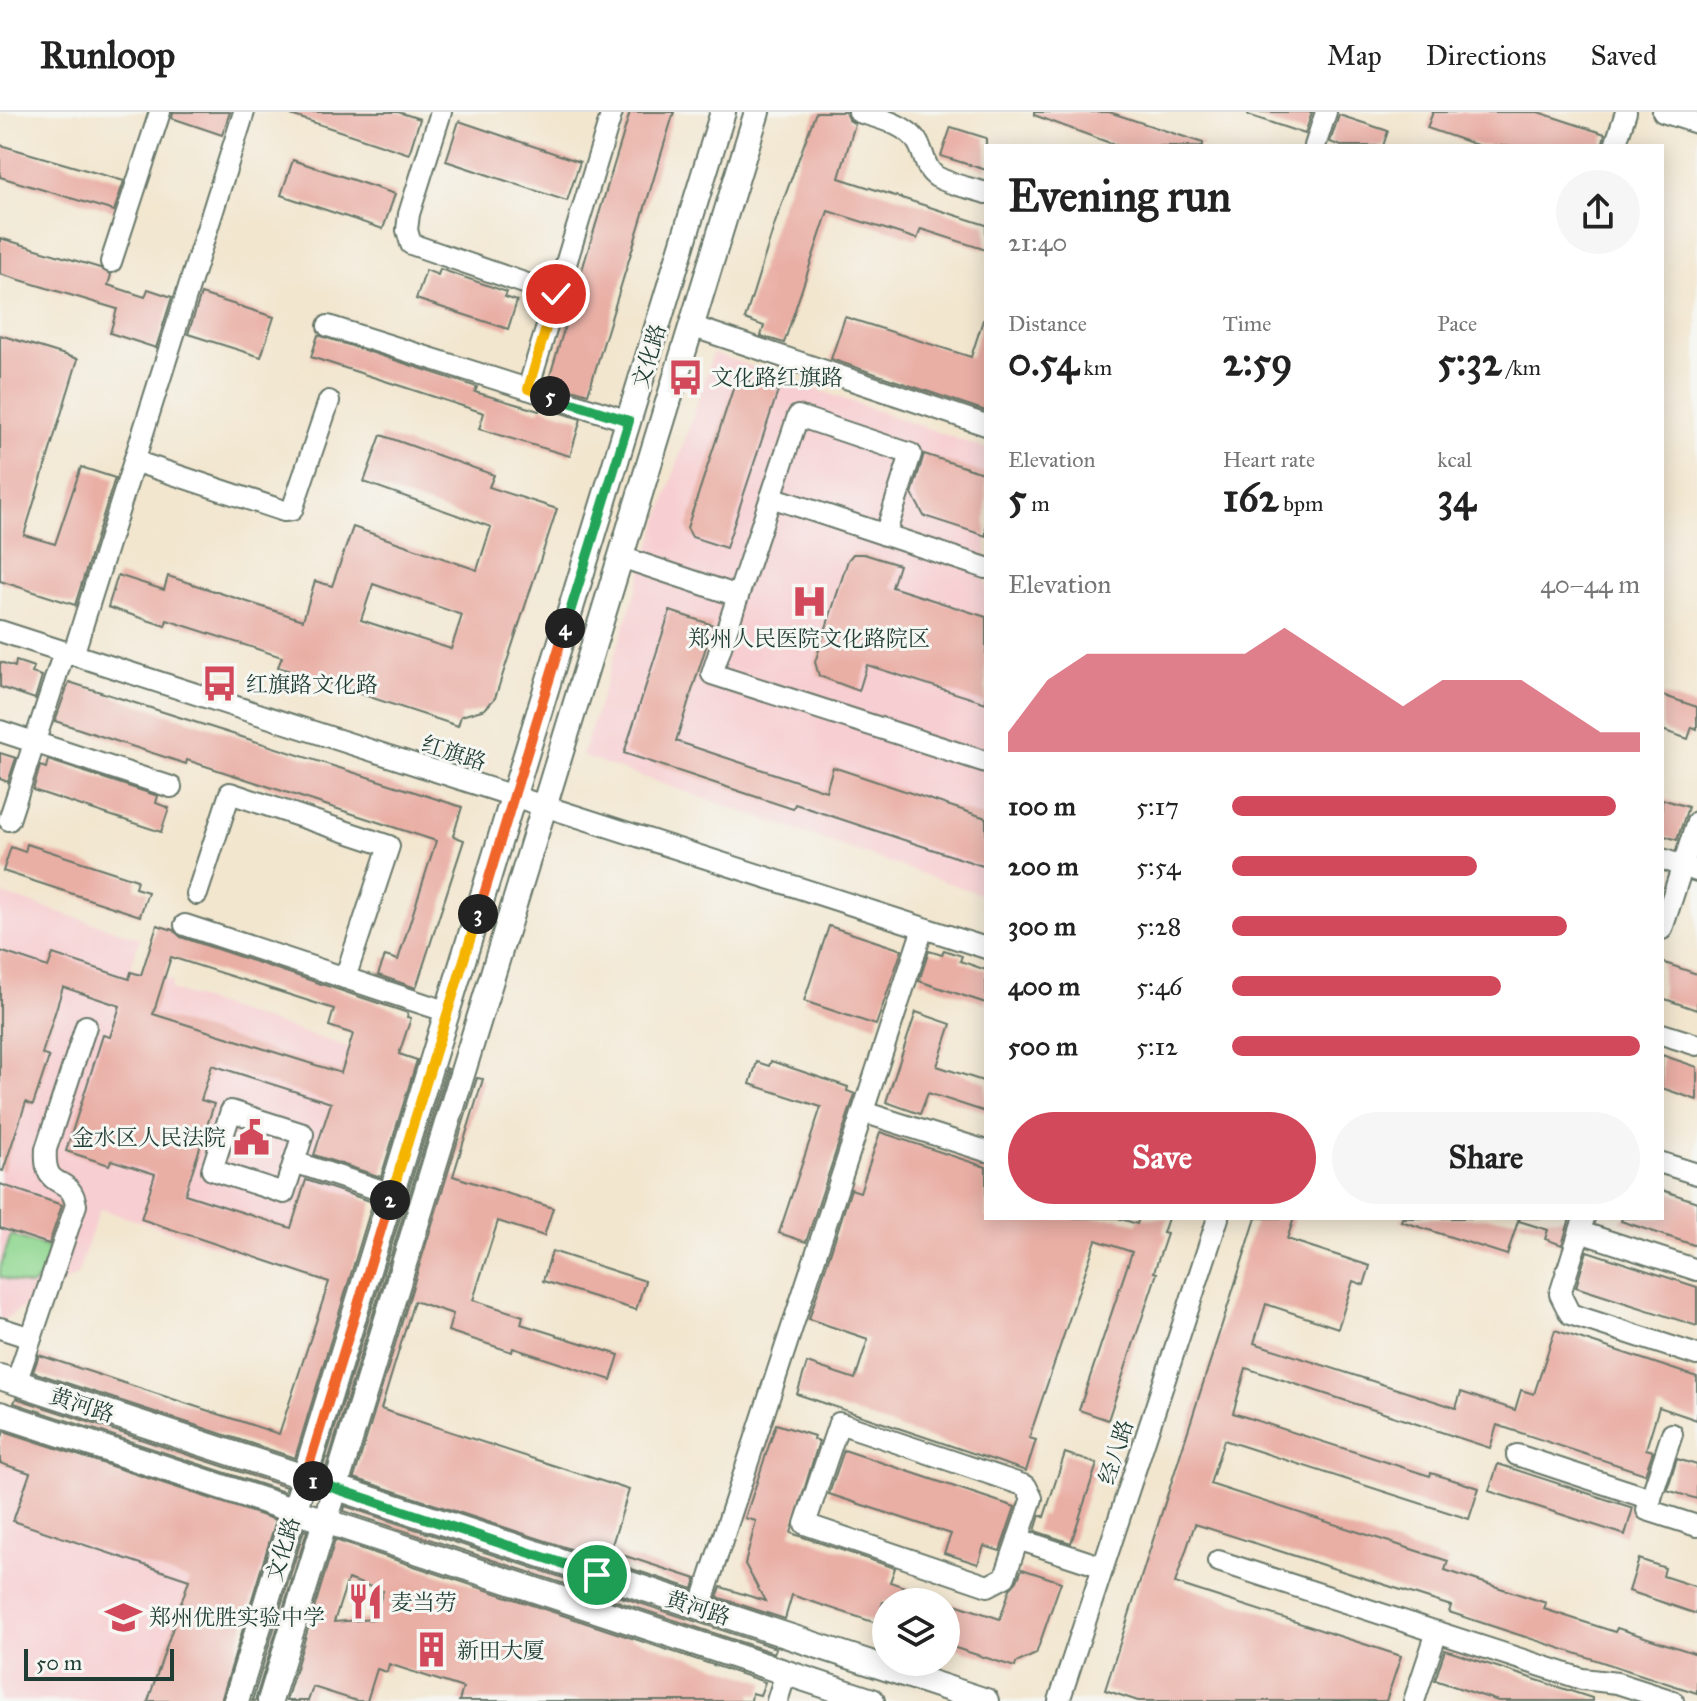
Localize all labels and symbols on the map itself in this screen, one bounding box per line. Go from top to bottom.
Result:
pin [522,260,590,328]
street label: 文化路 [626,320,672,392]
bus stop icon: 文化路红旗路 [666,358,704,396]
place label: 文化路红旗路 [711,364,843,391]
pin: 5 [530,376,570,416]
hospital icon: 郑州人民医院文化路院区 [790,583,828,621]
pin: 4 [545,608,585,648]
place label: 郑州人民医院文化路院区 [688,625,930,652]
bus stop icon: 红旗路文化路 [201,665,239,703]
place label: 红旗路文化路 [246,671,378,698]
street label: 红旗路 [418,730,490,776]
pin: 3 [458,894,498,934]
public building icon: 金水区人民法院 [233,1118,271,1156]
place label: 金水区人民法院 [72,1124,226,1151]
pin: 2 [370,1180,410,1220]
street label: 黄河路 [46,1382,118,1428]
street label: 经八路 [1093,1416,1139,1488]
pin: 1 [293,1461,333,1501]
street label: 文化路 [260,1513,306,1585]
pin [563,1541,631,1609]
restaurant icon: 麦当劳 [346,1583,384,1621]
street label: 黄河路 [662,1585,734,1631]
place label: 麦当劳 [391,1589,457,1616]
school or university icon: 郑州优胜实验中学 [104,1598,142,1636]
place label: 郑州优胜实验中学 [149,1604,325,1631]
building icon: 新田大厦 [412,1631,450,1669]
place label: 新田大厦 [457,1637,545,1664]
scale bar [24,1645,174,1681]

